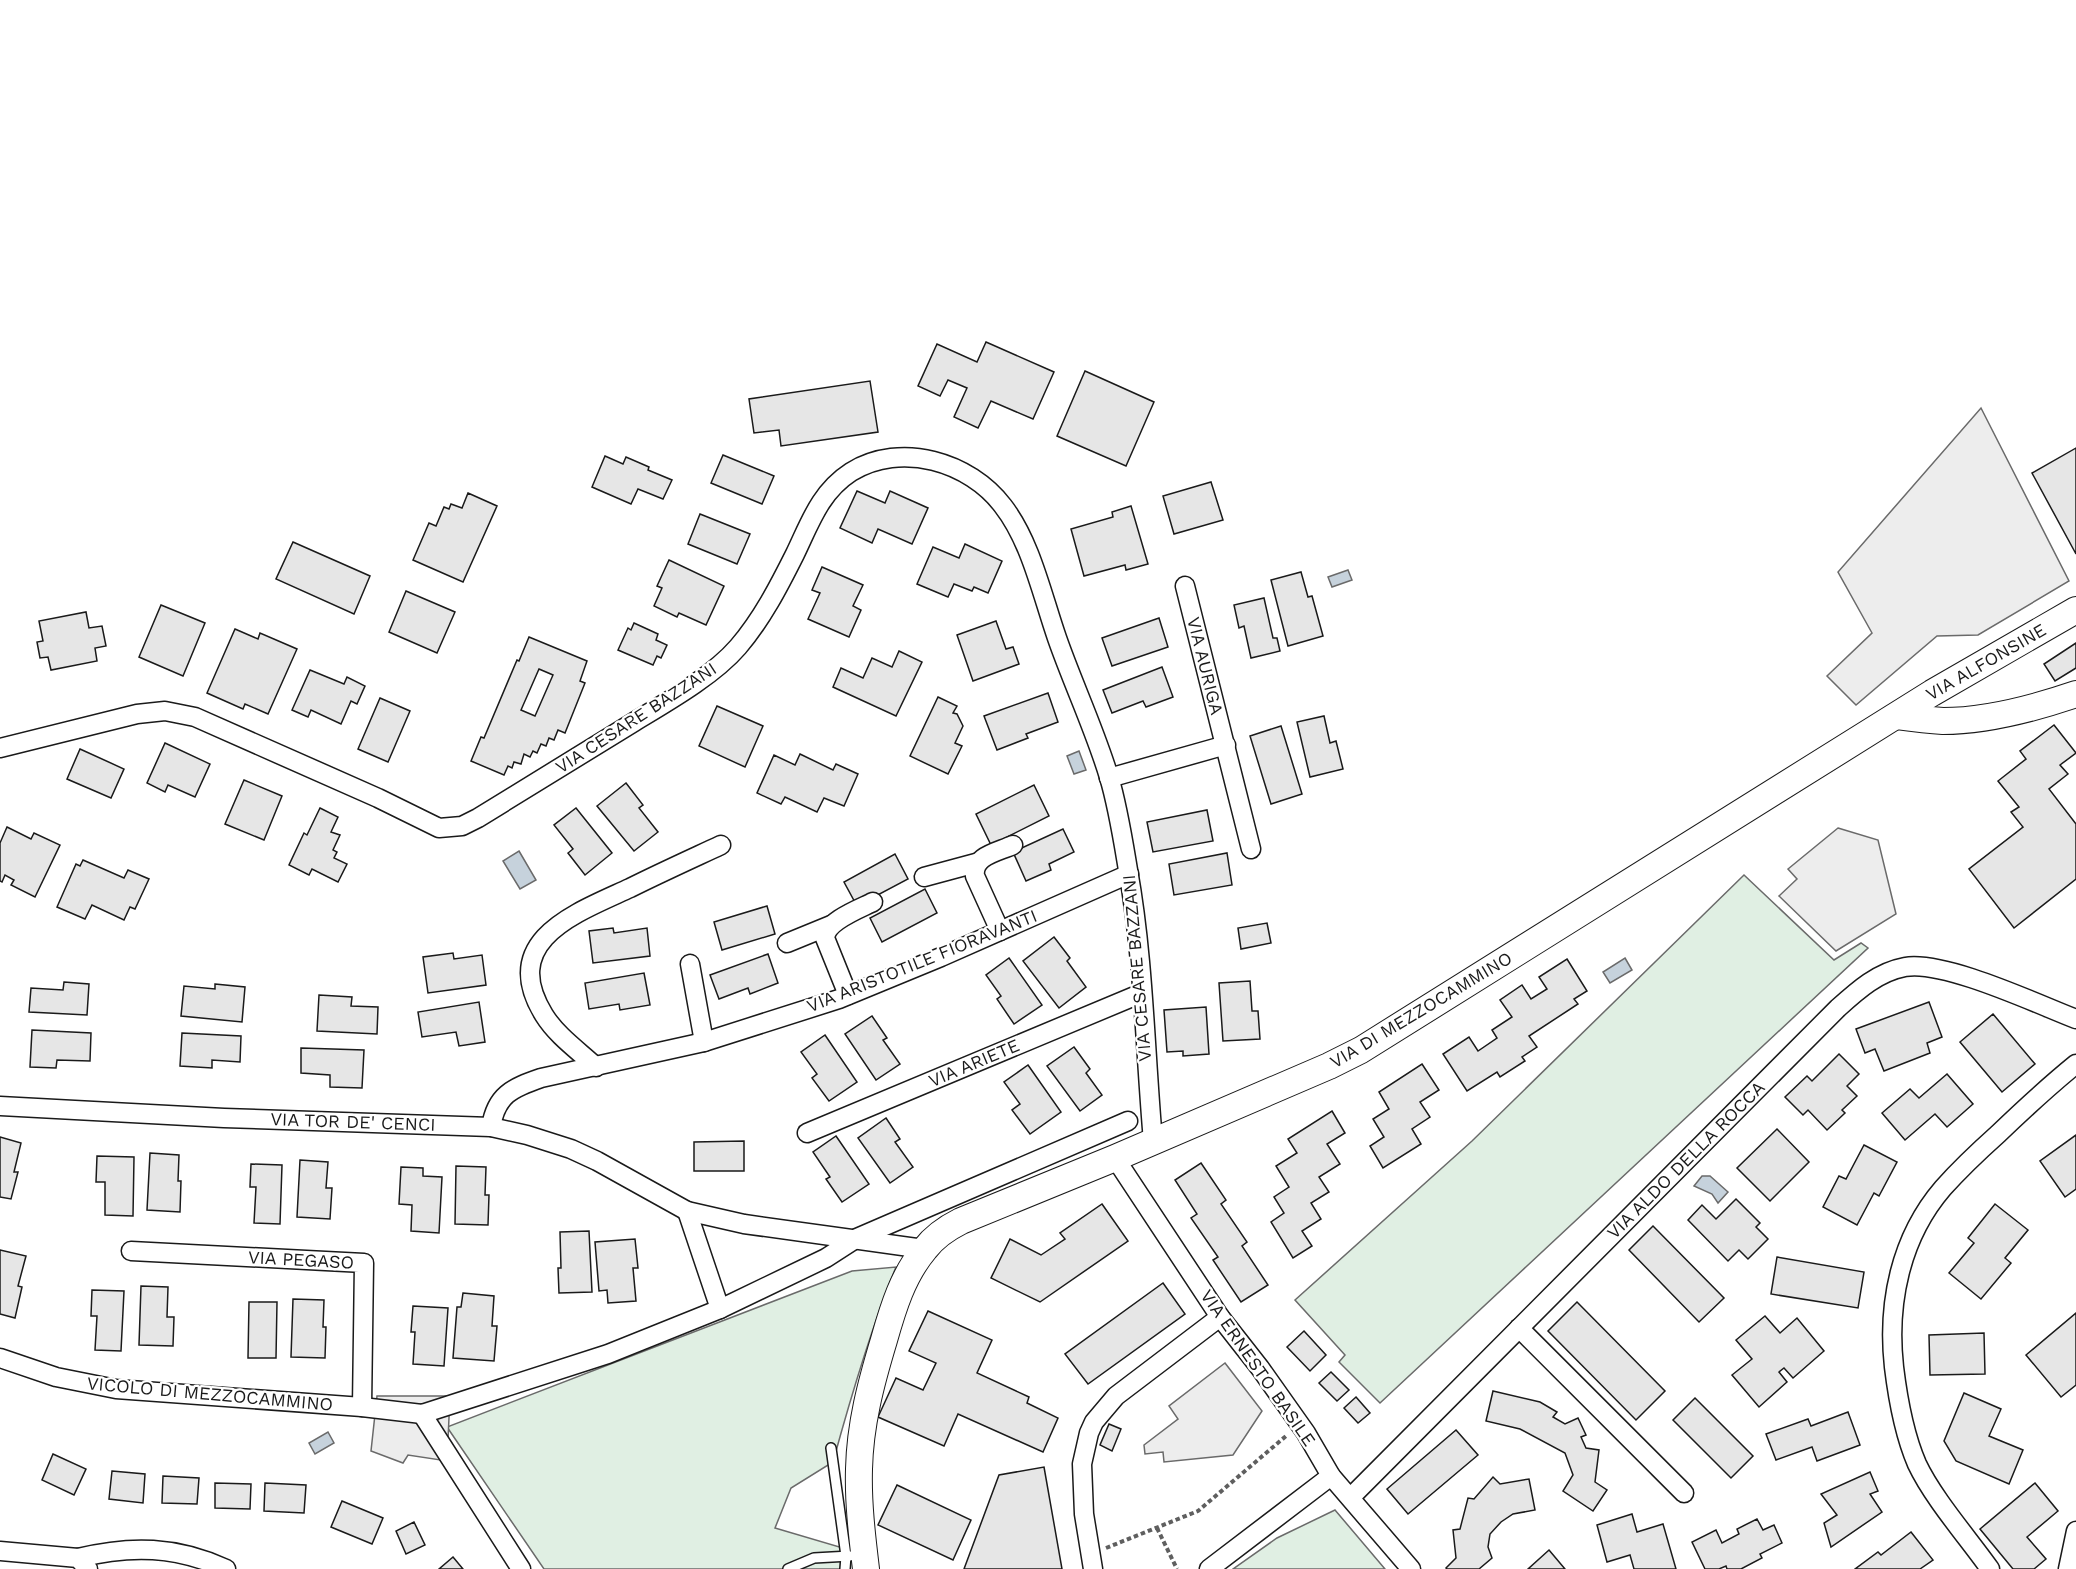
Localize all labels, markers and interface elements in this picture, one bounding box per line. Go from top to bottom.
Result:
street label: VIA AURIGA [1183,615,1228,717]
street label: VIA ALFONSINE [1922,619,2050,704]
street label: VIA CESARE BAZZANI [551,658,720,777]
street label: VIA CESARE BAZZANI [1118,874,1155,1062]
street label: VIA ARISTOTILE FIORAVANTI [804,905,1040,1016]
street label: VIA DI MEZZOCAMMINO [1326,947,1516,1072]
street label: VIA ARIETE [925,1034,1022,1091]
street label: VIA ALDO DELLA ROCCA [1603,1076,1769,1243]
street label: VIA TOR DE' CENCI [270,1108,436,1135]
street label: VIA PEGASO [247,1246,355,1273]
street label: VIA ERNESTO BASILE [1196,1286,1320,1450]
street label: VICOLO DI MEZZOCAMMINO [86,1372,334,1415]

